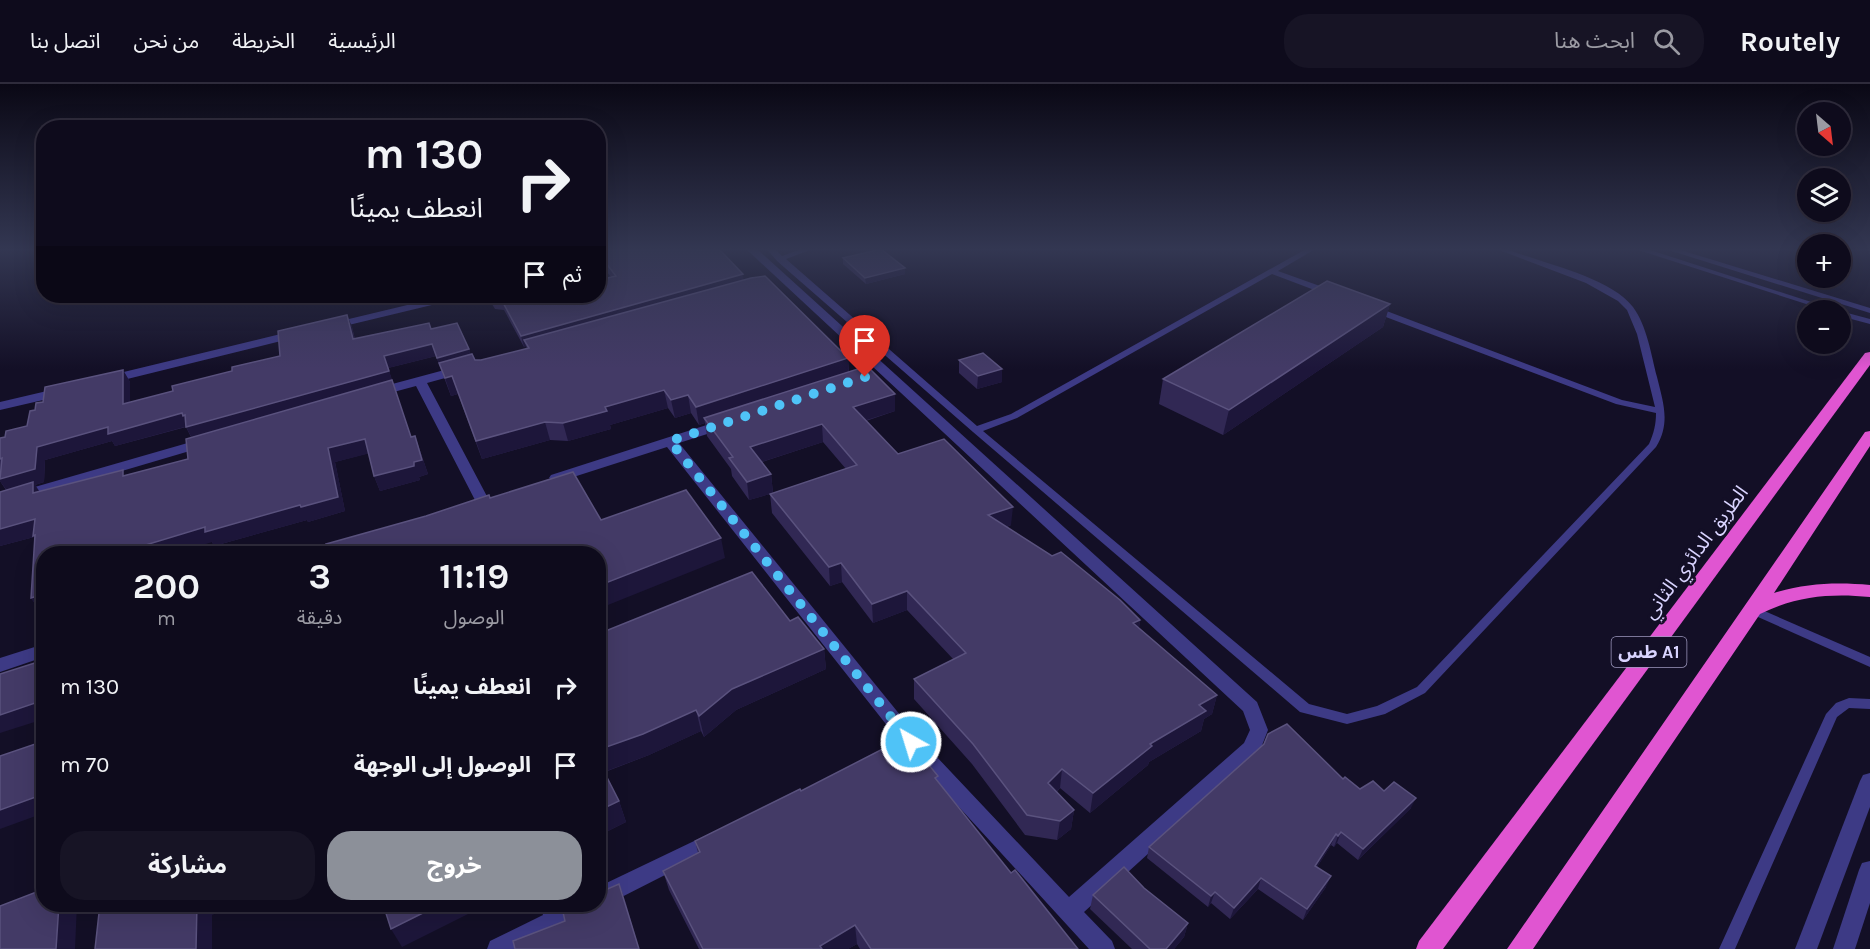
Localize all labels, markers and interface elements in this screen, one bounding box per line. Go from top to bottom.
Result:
search box [1284,14,1704,68]
icon: search [1650,25,1683,58]
text: Routely [1740,25,1840,58]
text: ابحث هنا [1554,28,1635,54]
text: اتصل بنا [30,29,101,53]
text: من نحن [134,29,199,53]
text: الخريطة [232,29,295,53]
text: الرئيسية [328,29,396,53]
north arrow [1797,102,1851,156]
map controls [1797,102,1851,354]
text: 130 m [365,129,483,179]
icon: right [504,144,582,222]
button: layers [1797,168,1851,222]
text: انعطف يمينًا [349,192,483,224]
button: + [1797,234,1851,288]
icon: arrive [518,258,551,291]
text: ثم [563,262,582,288]
button: − [1797,300,1851,354]
pin [839,315,890,377]
icon: arrive [848,324,881,357]
street label: الطريق الدائري الثاني [1638,481,1756,625]
text: 3 [308,555,331,597]
text: 11:19 [439,555,509,597]
text: 200 [133,565,200,607]
text: دقيقة [297,606,342,629]
text: الوصول [444,606,505,629]
text: m [157,607,176,630]
road number: طس A1 [1612,637,1686,667]
icon: right [549,671,582,704]
text: 130 m [60,674,119,700]
text: انعطف يمينًا [413,674,531,700]
position arrow [879,710,943,774]
icon: arrive [549,749,582,782]
text: 70 m [60,752,109,778]
text: الوصول إلى الوجهة [354,752,531,778]
button: مشاركة [60,831,315,900]
button: خروج [327,831,582,900]

